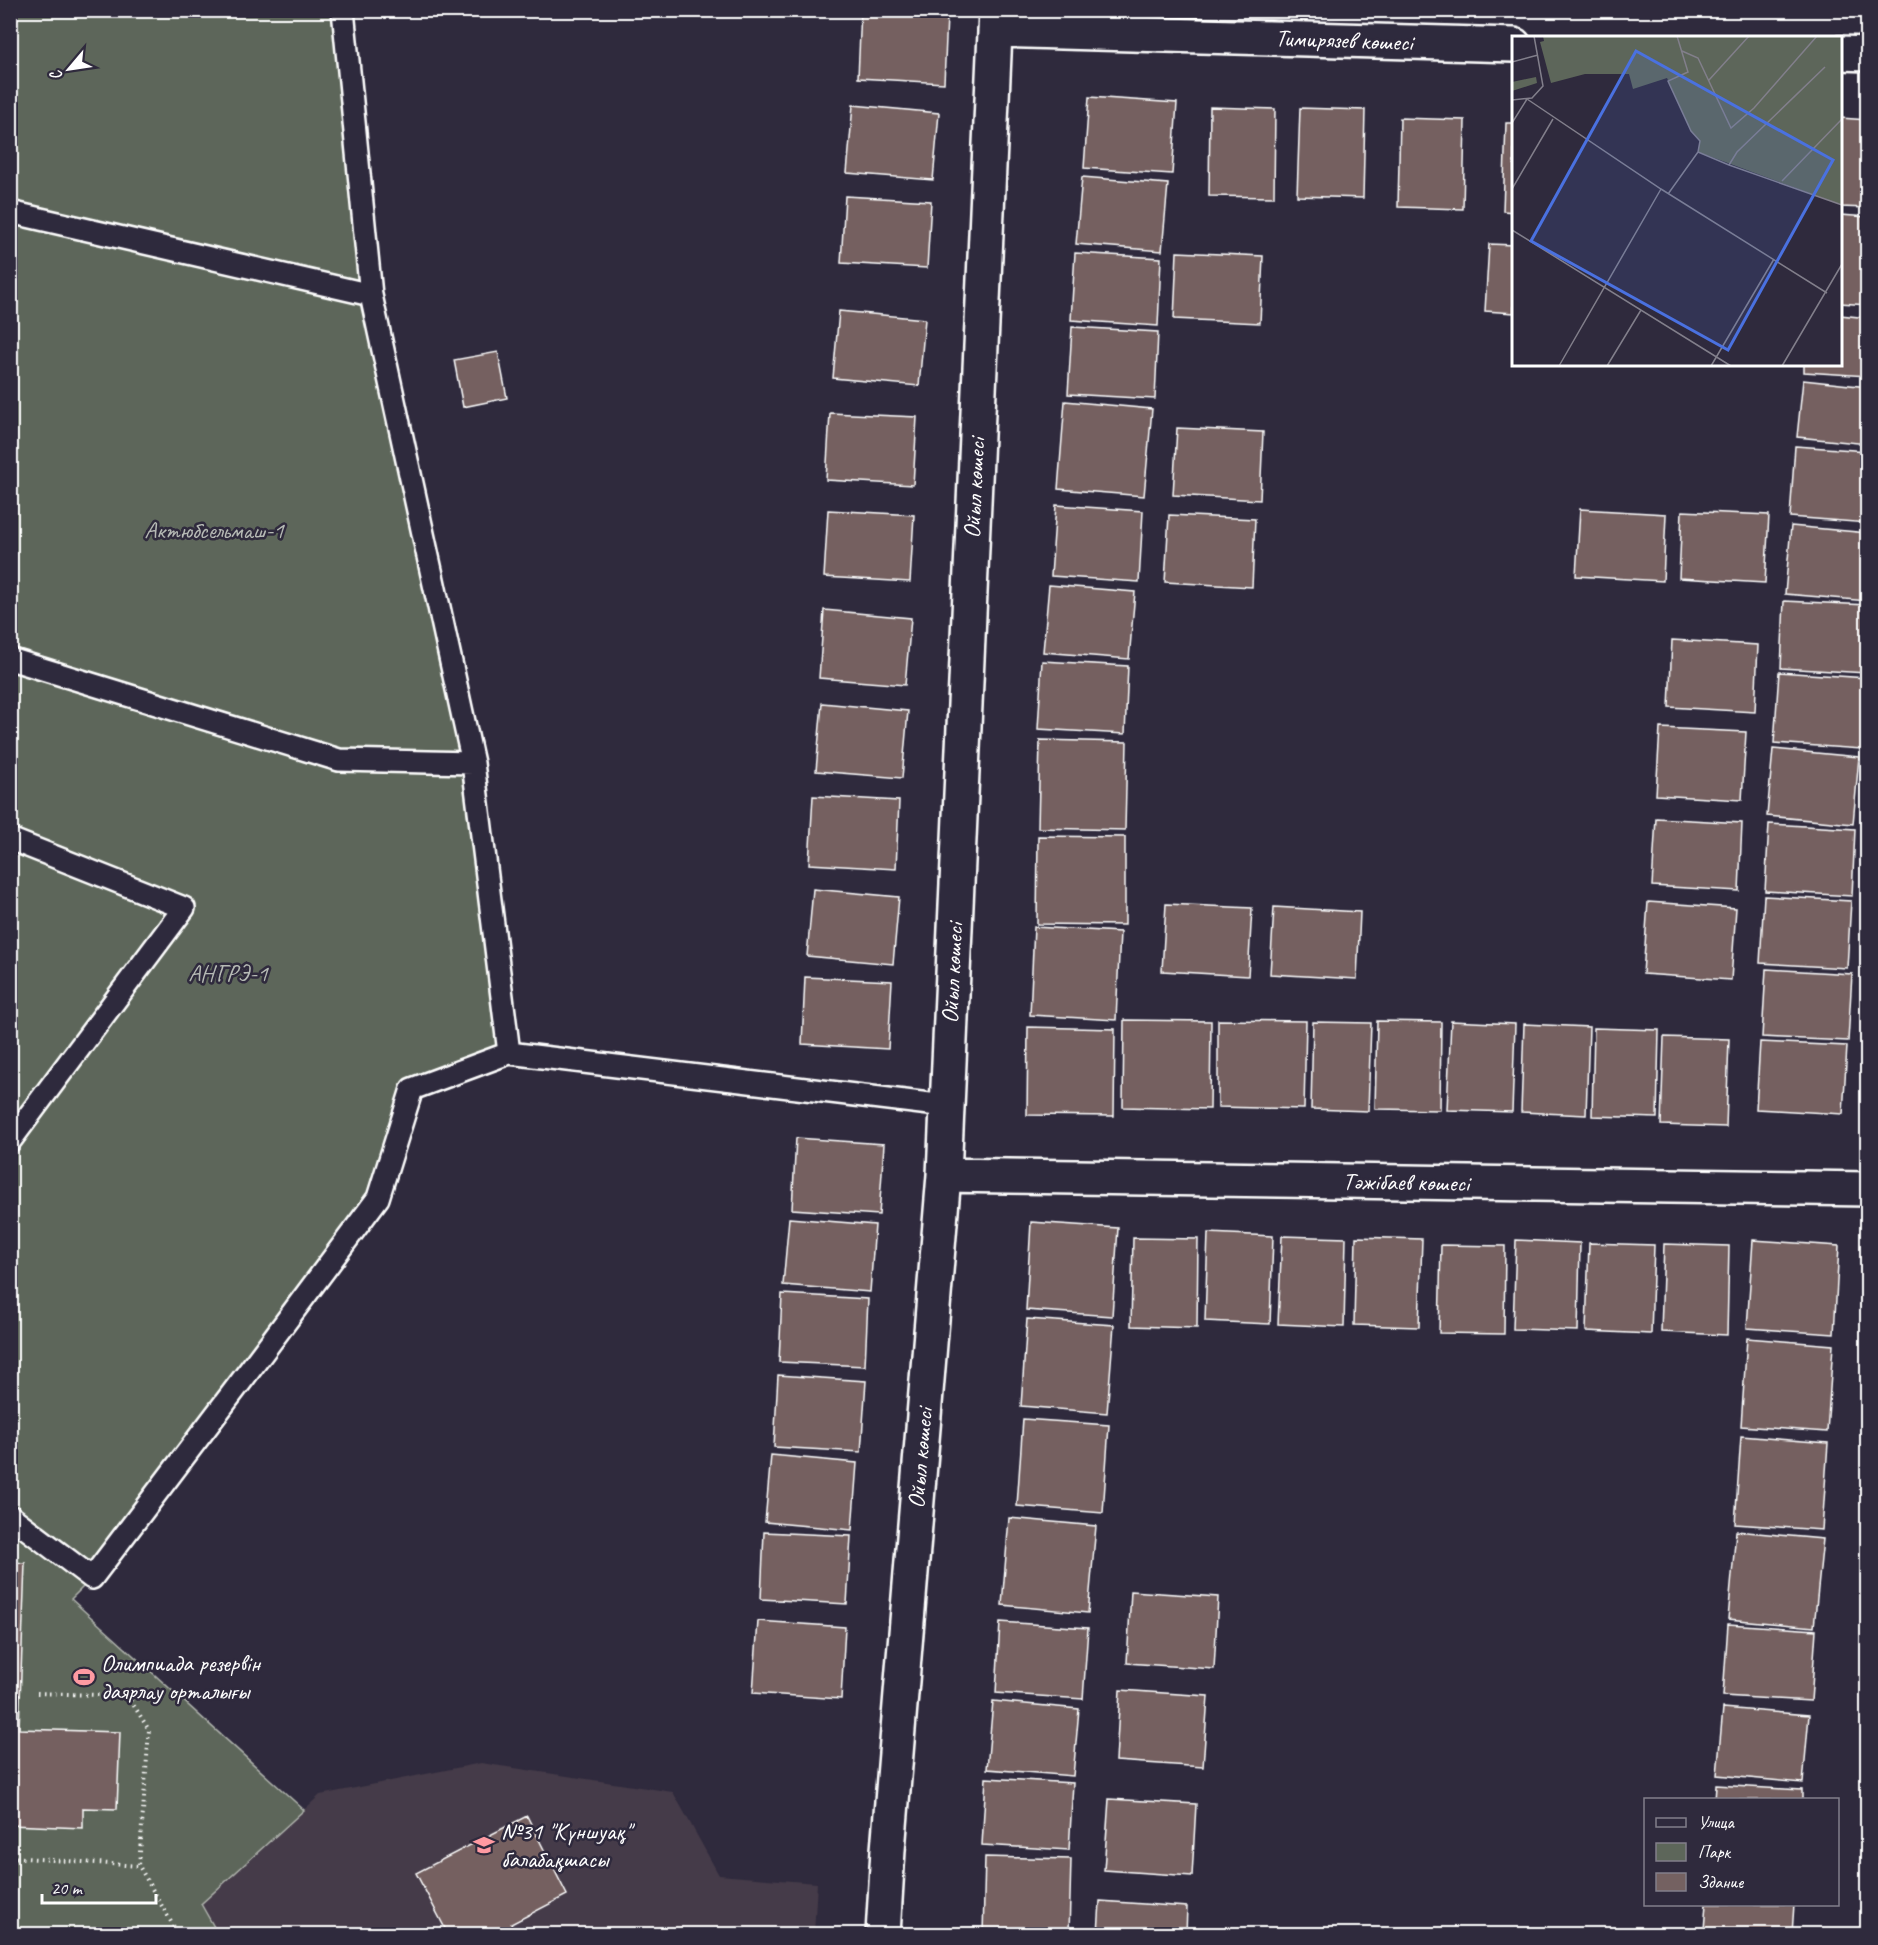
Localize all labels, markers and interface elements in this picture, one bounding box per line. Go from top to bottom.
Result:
street label: Тимирязев көшесі [1275,23,1416,57]
inset map [1512,36,1842,366]
north arrow [39,39,99,99]
text: С [45,66,67,84]
street label: Ойыл көшесі [956,434,992,539]
park label: Актюбсельмаш-1 [144,515,285,545]
street label: Ойыл көшесі [934,919,970,1024]
park label: АНГРЭ-1 [188,958,269,988]
street label: Тәжібаев көшесі [1342,1166,1472,1198]
street label: Ойыл көшесі [901,1404,940,1510]
place label: Олимпиада резервін даярлау орталығы [101,1648,262,1706]
sports icon: Олимпиада резервін даярлау орталығы [72,1665,96,1689]
legend [1644,1798,1839,1906]
text: Улица [1698,1811,1735,1833]
place label: №31 "Күншуақ" балабақшасы [501,1816,636,1874]
school or university icon: №31 "Күншуақ" балабақшасы [472,1833,496,1857]
text: Парк [1698,1841,1732,1863]
scale bar [42,1867,156,1905]
text: Здание [1698,1871,1744,1893]
text: 20 m [51,1877,84,1899]

